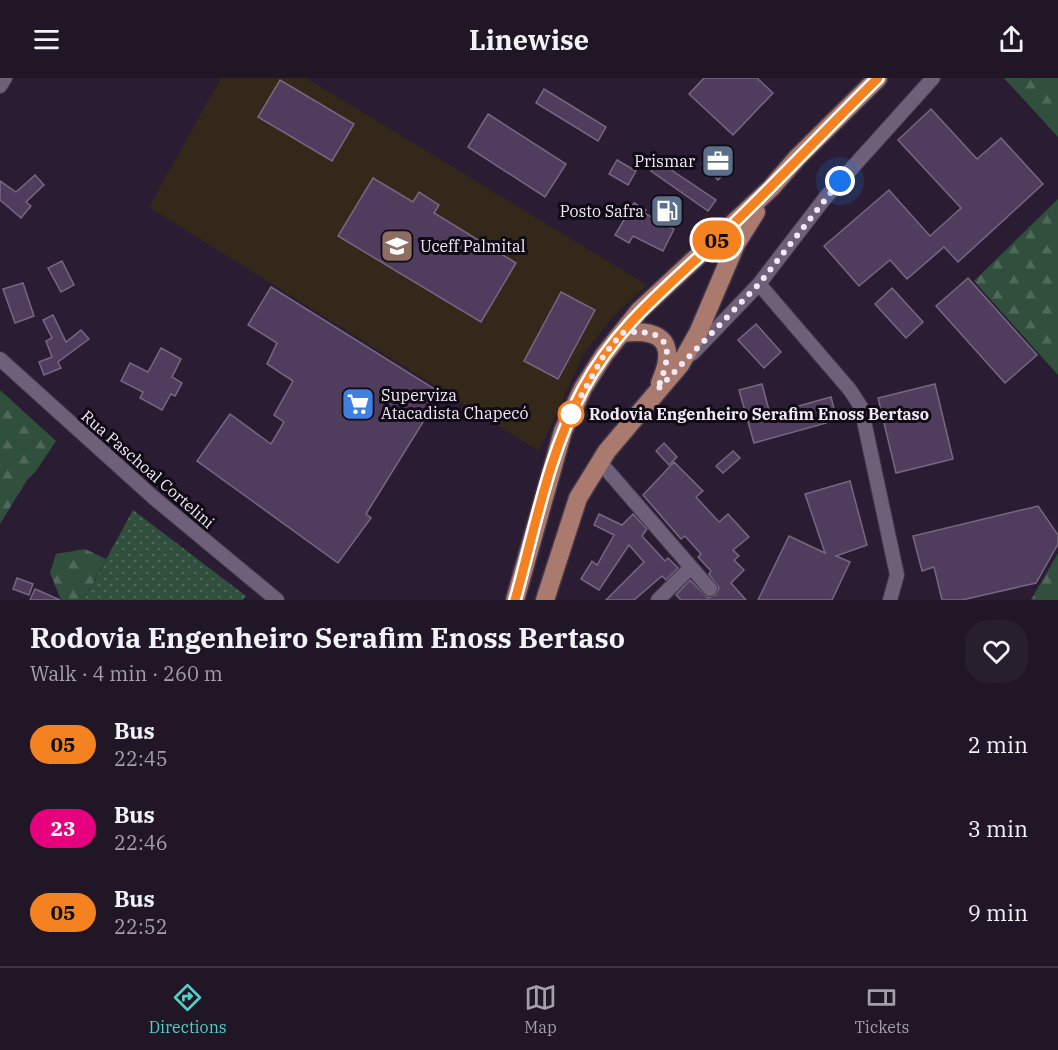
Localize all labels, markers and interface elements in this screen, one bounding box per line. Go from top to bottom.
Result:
text: Linewise [469,22,589,57]
icon: menu [30,23,63,56]
icon: share [995,23,1028,56]
office icon: Prismar [700,143,736,179]
place label: Prismar [634,151,695,171]
your location [825,166,855,196]
fuel station icon: Posto Safra [649,193,685,229]
place label: Posto Safra [560,201,644,221]
line badge: 05 [690,220,744,260]
text: 05 [704,226,730,254]
school or university icon: Uceff Palmital [379,228,415,264]
place label: Uceff Palmital [420,236,526,256]
place label: Superviza Atacadista Chapecó [381,385,528,423]
supermarket icon: Superviza Atacadista Chapecó [340,386,376,422]
marker: Rodovia Engenheiro Serafim Enoss Bertaso [558,401,584,427]
place label: Rodovia Engenheiro Serafim Enoss Bertaso [589,404,929,424]
street label: Rua Paschoal Cortelini [77,406,219,532]
text: Rodovia Engenheiro Serafim Enoss Bertaso [30,619,625,656]
button: heart [965,620,1028,683]
text: Walk · 4 min · 260 m [30,660,223,687]
text: Bus [114,716,155,745]
text: 05 [50,730,76,758]
text: 2 min [968,730,1028,759]
text: 22:45 [114,745,168,772]
text: Bus [114,800,155,829]
text: 23 [50,814,76,842]
text: 3 min [968,814,1028,843]
text: 22:46 [114,829,168,856]
text: Bus [114,884,155,913]
text: 05 [50,898,76,926]
text: 9 min [968,898,1028,927]
text: 22:52 [114,913,168,940]
tab: Directions [149,981,227,1037]
tab: Map [524,981,557,1037]
tab: Tickets [854,981,909,1037]

